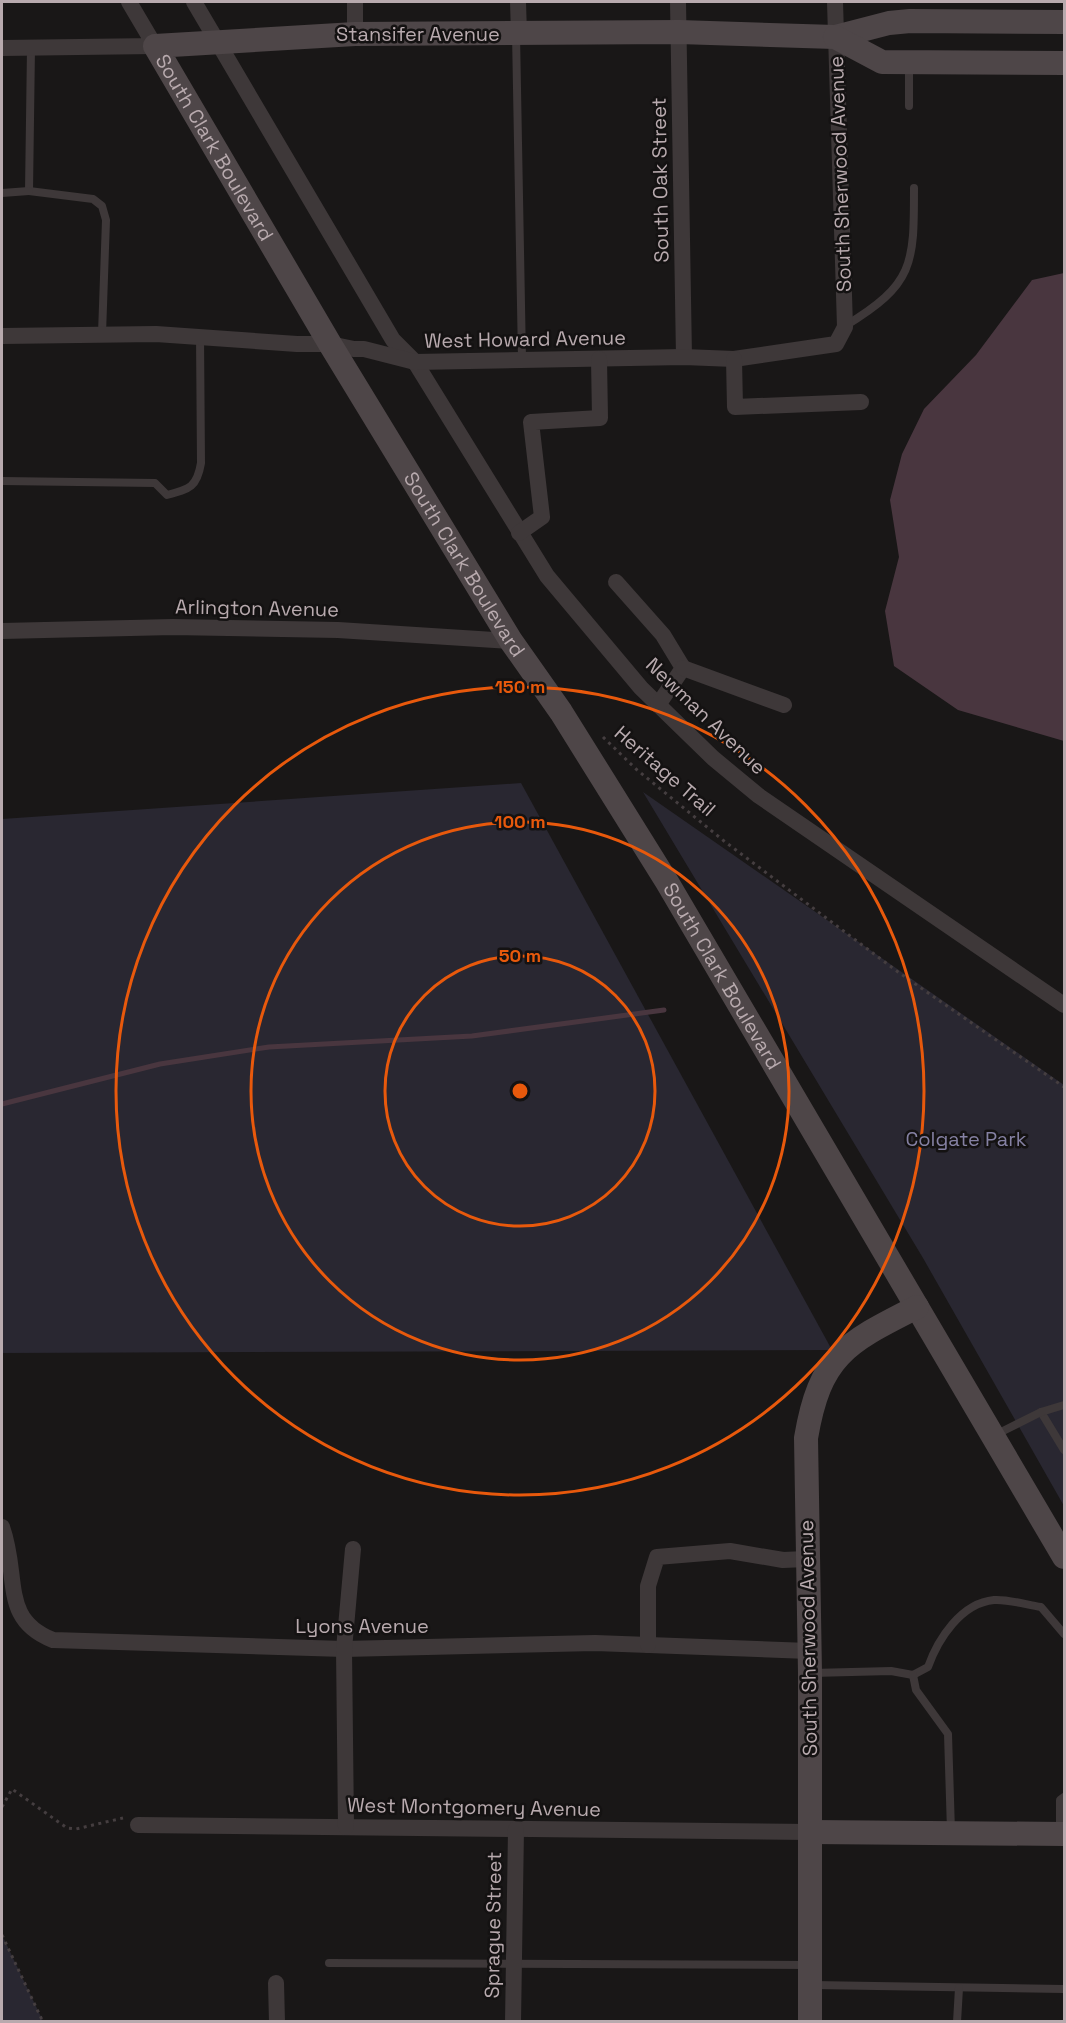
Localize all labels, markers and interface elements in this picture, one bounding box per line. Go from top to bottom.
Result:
street label: Stansifer Avenue [336,21,500,47]
street label: South Clark Boulevard [150,49,280,246]
street label: South Sherwood Avenue [823,55,857,293]
street label: South Oak Street [646,97,674,263]
street label: West Howard Avenue [424,324,626,354]
street label: South Clark Boulevard [398,467,531,662]
street label: Arlington Avenue [175,594,339,622]
street label: Newman Avenue [640,652,772,780]
text: 150 m [495,675,545,698]
street label: Heritage Trail [609,720,721,822]
text: 100 m [494,810,546,833]
street label: South Clark Boulevard [657,878,787,1074]
text: 50 m [499,944,541,967]
centre of rings [510,1081,530,1101]
park label: Colgate Park [905,1126,1027,1152]
street label: South Sherwood Avenue [793,1520,823,1756]
street label: Lyons Avenue [295,1613,429,1639]
street label: West Montgomery Avenue [347,1792,601,1822]
street label: Sprague Street [479,1851,507,1999]

